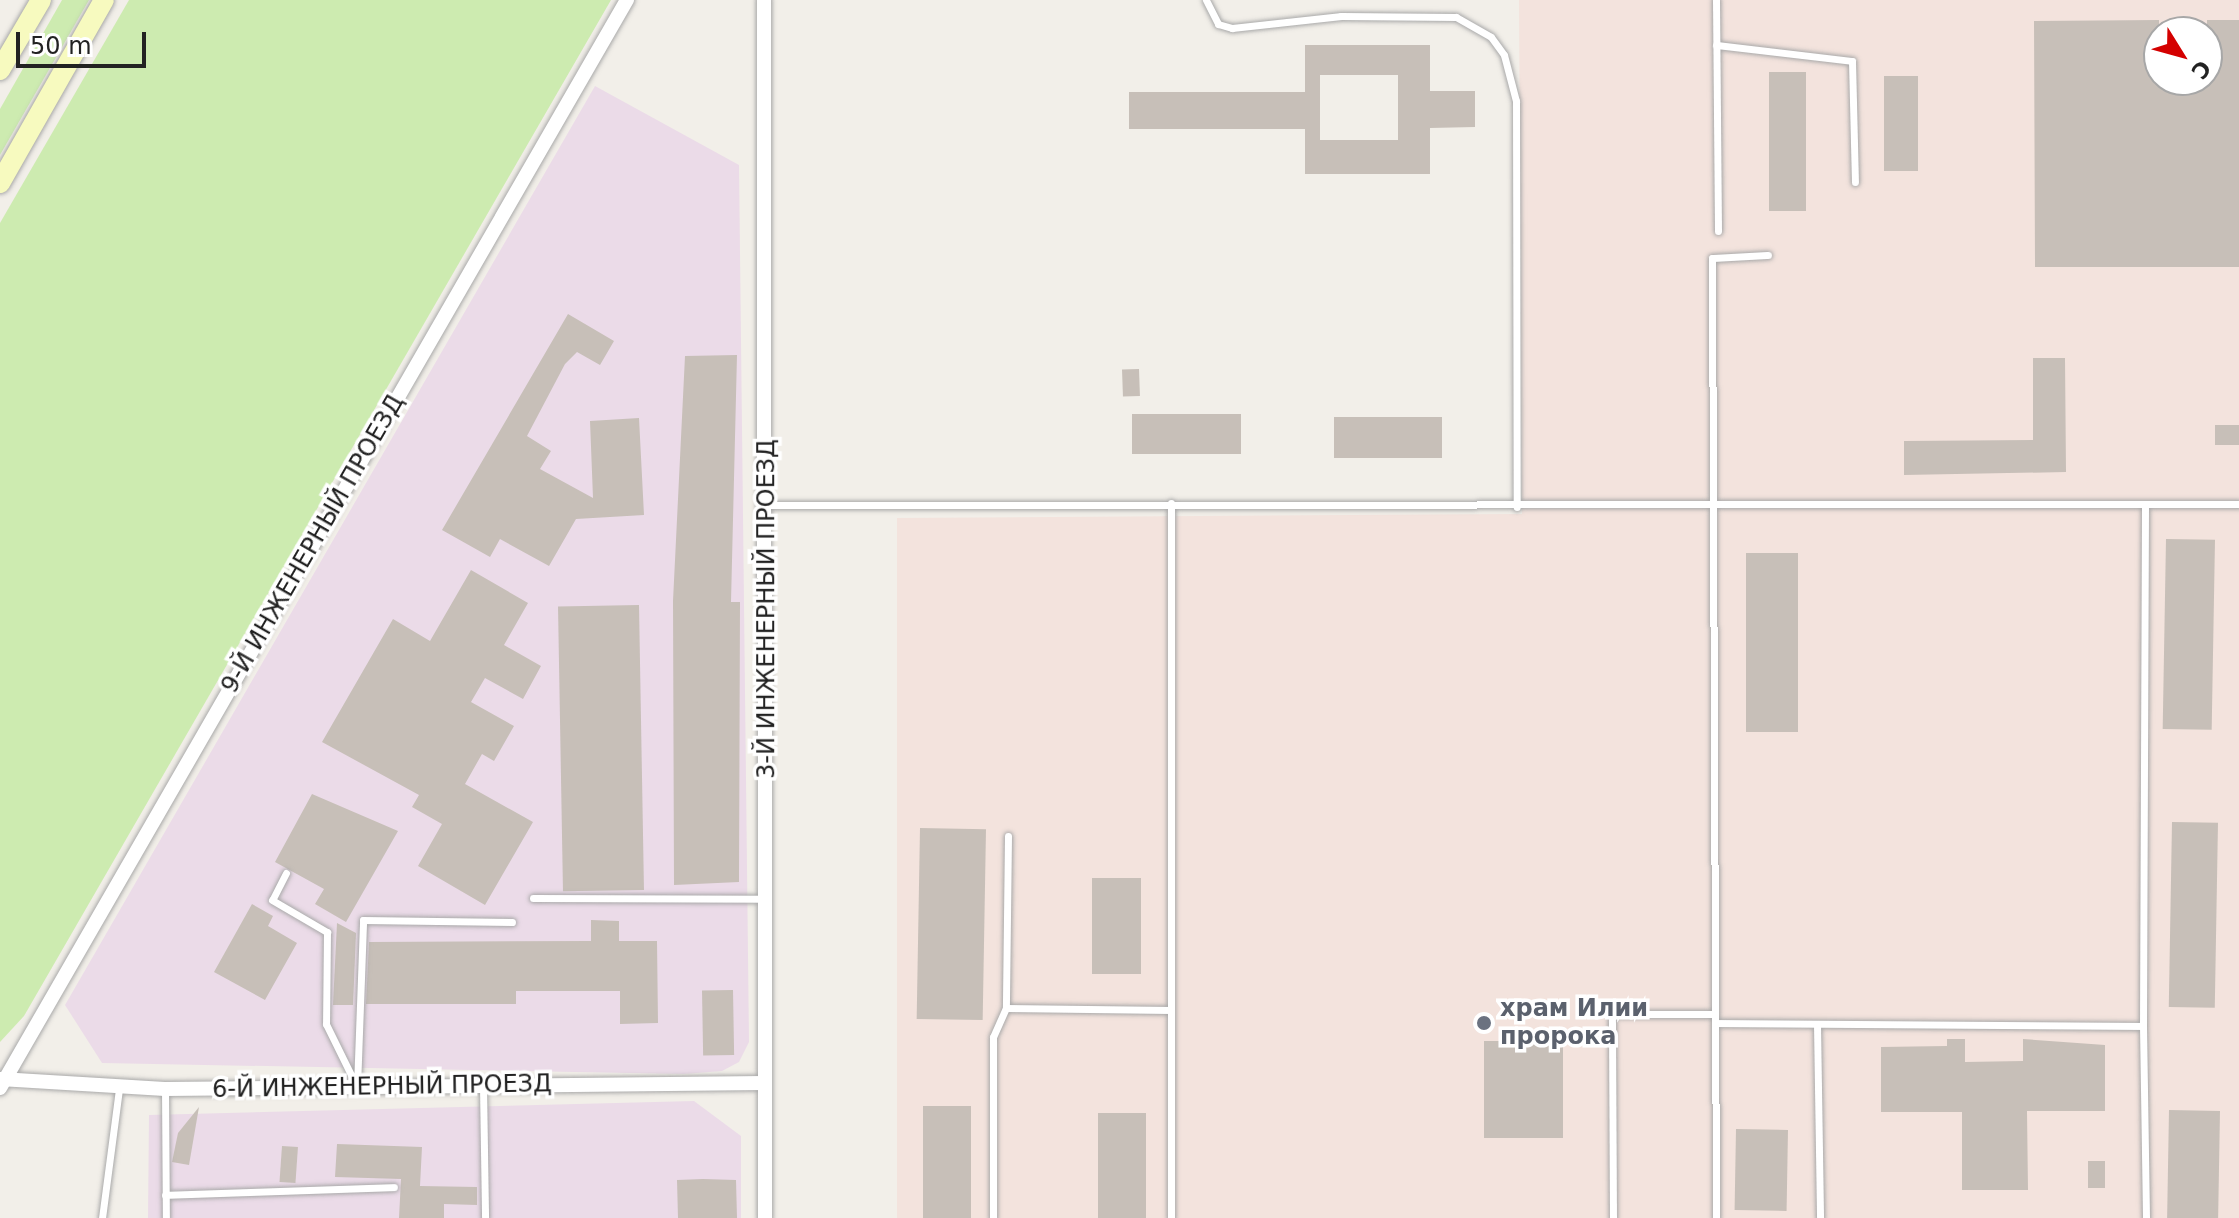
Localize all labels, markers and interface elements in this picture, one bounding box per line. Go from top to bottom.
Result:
scale bar [20,16,150,66]
north arrow [2143,16,2223,96]
text: 50 m [30,32,92,60]
text: С [2186,56,2216,84]
street label: 9-Й ИНЖЕНЕРНЫЙ ПРОЕЗД [216,390,410,698]
street label: 3-Й ИНЖЕНЕРНЫЙ ПРОЕЗД [753,439,781,779]
place label: храм Илии пророка [1500,995,1648,1051]
marker: храм Илии пророка [1475,1014,1493,1032]
street label: 6-Й ИНЖЕНЕРНЫЙ ПРОЕЗД [212,1070,552,1104]

